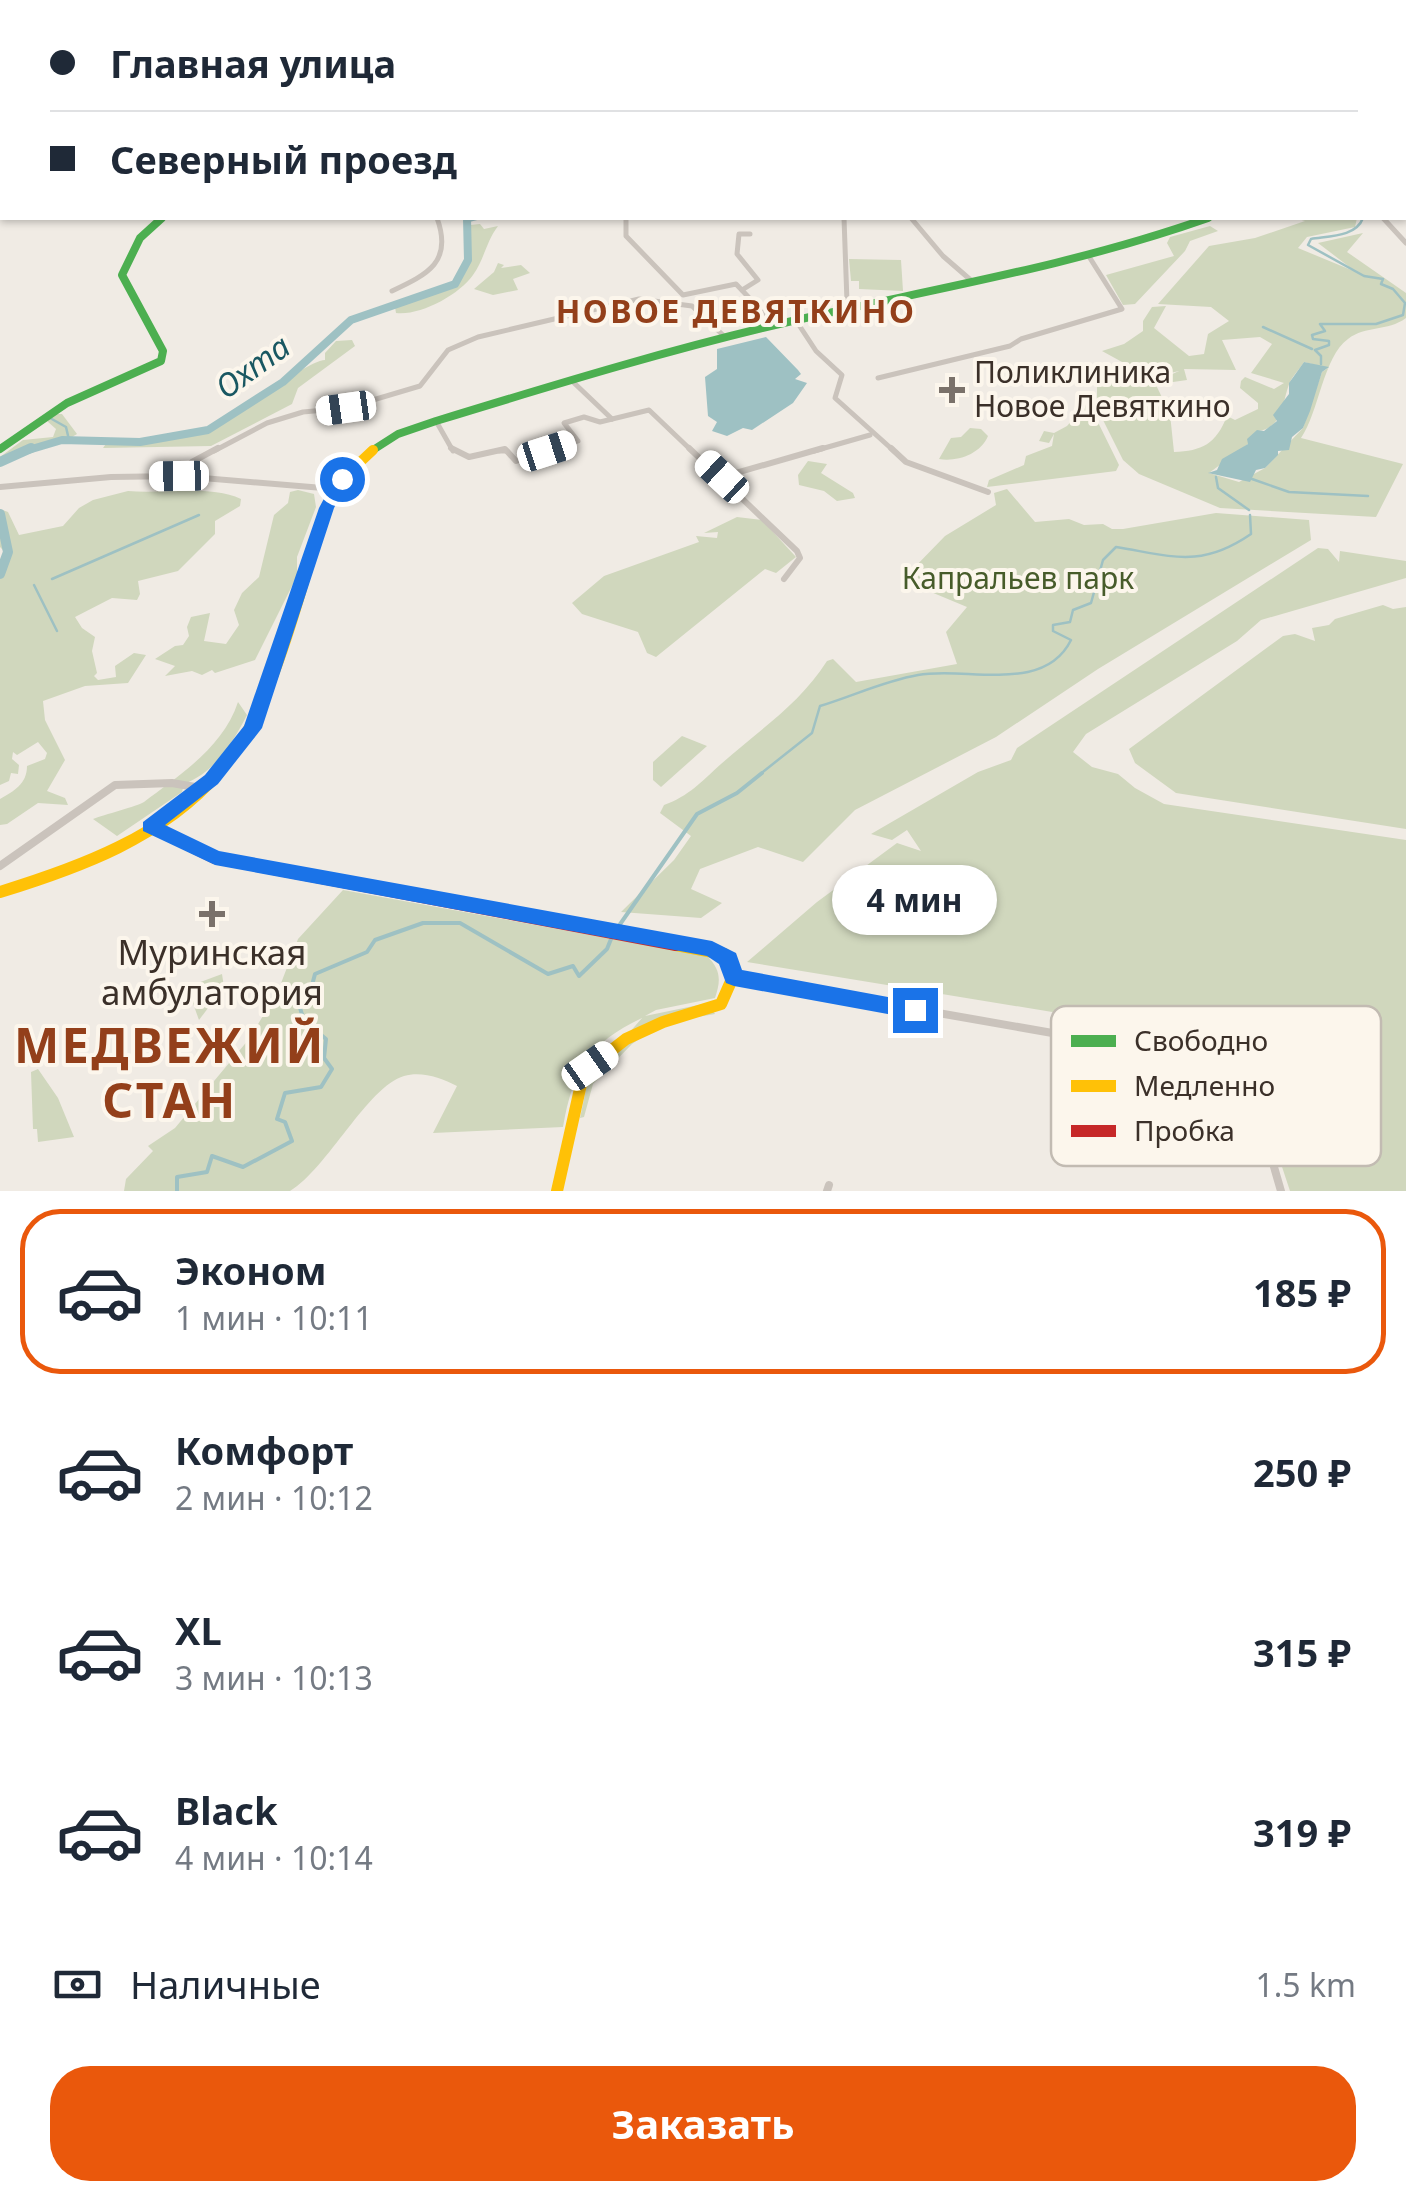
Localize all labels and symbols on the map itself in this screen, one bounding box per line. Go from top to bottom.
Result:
district label: НОВОЕ ДЕВЯТКИНО [556,289,916,332]
water label: Охта [206,324,298,407]
place label: Поликлиника Новое Девяткино [974,351,1231,426]
marker: Поликлиника Новое Девяткино [939,377,965,403]
car [314,389,378,427]
car [514,427,580,475]
car [690,446,754,508]
route start [320,457,365,502]
car [149,460,209,492]
park label: Капральев парк [902,557,1134,598]
callout: 4 мин [832,865,998,935]
marker: Муринская амбулатория [199,901,225,927]
place label: Муринская амбулатория [101,928,323,1015]
route end [893,988,938,1033]
legend [1051,1006,1381,1166]
district label: МЕДВЕЖИЙ СТАН [14,1012,326,1132]
text: Свободно [1134,1021,1268,1059]
car [557,1037,623,1095]
text: Медленно [1134,1066,1275,1104]
text: Пробка [1134,1111,1235,1149]

